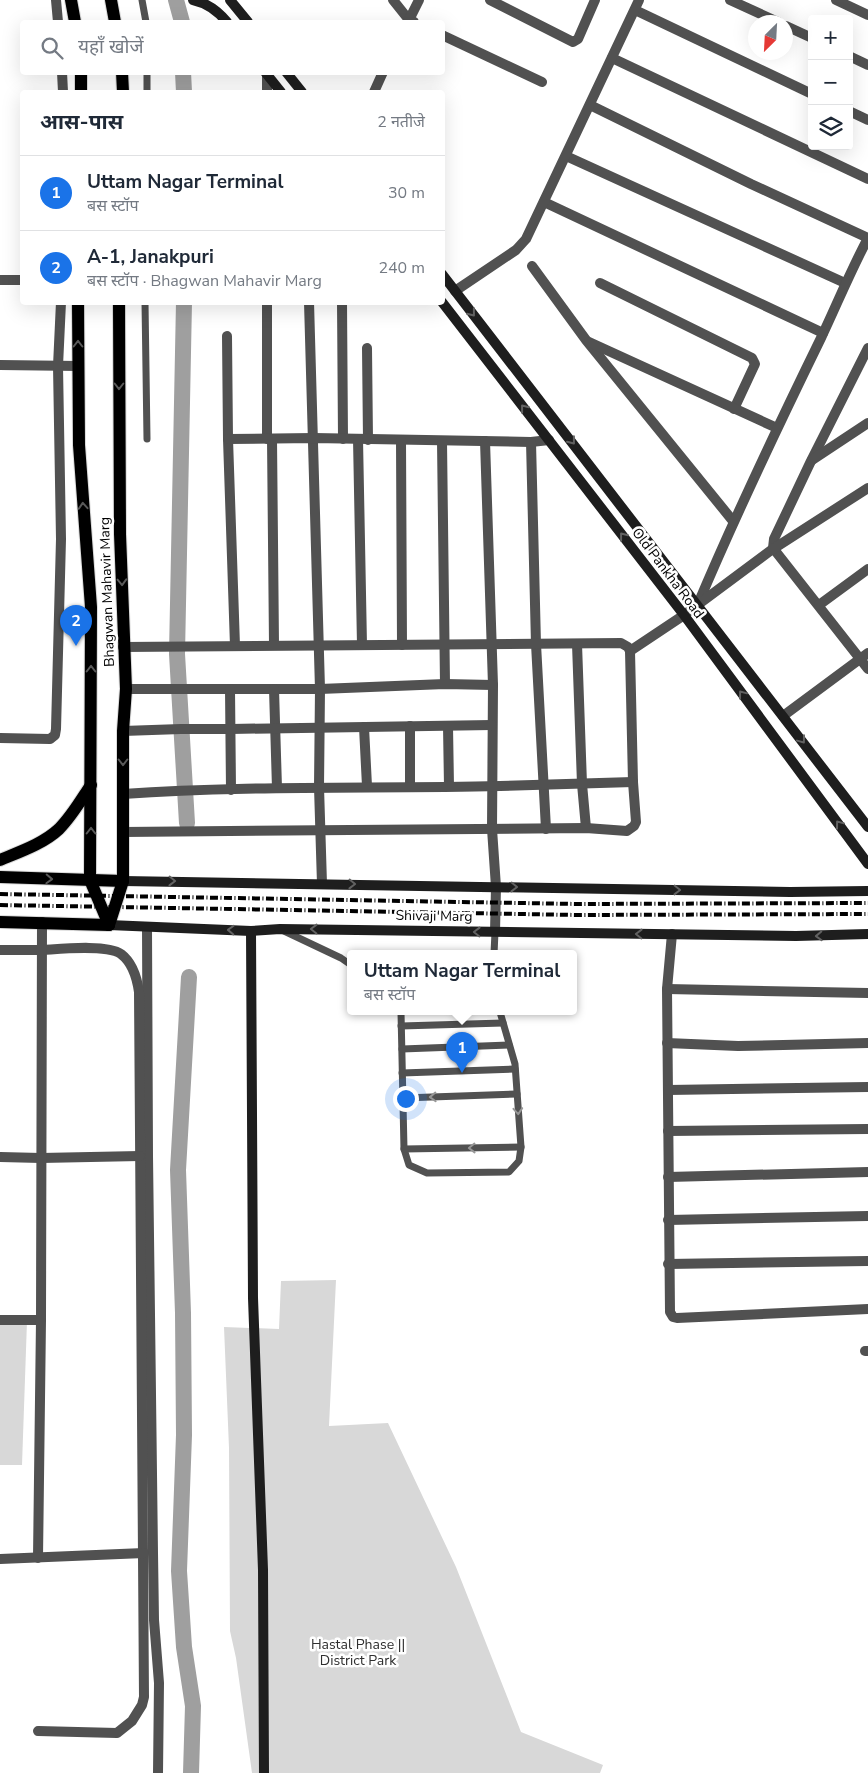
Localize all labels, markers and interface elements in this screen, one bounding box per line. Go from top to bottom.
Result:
north arrow [748,15,793,60]
map controls [808,15,853,150]
button: + [808,15,853,60]
search box [20,20,445,75]
icon: search [38,34,66,62]
text: यहाँ खोजें [78,34,143,60]
button: − [808,60,853,105]
button: layers [808,105,853,150]
text: आस-पास [40,108,123,136]
text: 2 नतीजे [377,111,425,133]
text: Uttam Nagar Terminal [87,169,283,195]
text: 1 [51,182,61,204]
text: 30 m [388,182,425,204]
text: बस स्टॉप [87,195,139,217]
text: A-1, Janakpuri [87,244,214,270]
text: 2 [51,257,61,279]
text: 240 m [378,257,425,279]
text: बस स्टॉप · Bhagwan Mahavir Marg [87,270,322,292]
one-way arrow [467,307,475,316]
one-way arrow [73,340,83,348]
one-way arrow [114,382,124,390]
one-way arrow [521,405,529,414]
one-way arrow [566,436,575,445]
one-way arrow [78,502,89,510]
street label: Bhagwan Mahavir Marg [95,517,119,667]
street label: Old Pankha Road [628,524,708,622]
one-way arrow [620,532,629,542]
one-way arrow [116,579,127,587]
pin: 2 [60,605,92,646]
one-way arrow [86,664,96,672]
one-way arrow [739,690,748,700]
one-way arrow [796,734,804,743]
one-way arrow [118,758,128,766]
one-way arrow [836,820,845,830]
one-way arrow [86,827,96,834]
one-way arrow [45,873,53,884]
one-way arrow [168,876,176,886]
one-way arrow [348,879,356,889]
one-way arrow [511,882,519,892]
one-way arrow [674,885,681,895]
street label: Shivaji Marg [395,906,473,926]
one-way arrow [310,924,318,934]
one-way arrow [227,925,234,935]
one-way arrow [473,927,480,937]
one-way arrow [635,929,643,939]
one-way arrow [815,930,823,941]
popup [347,950,577,1015]
text: Uttam Nagar Terminal [364,958,560,984]
text: बस स्टॉप [364,984,415,1006]
pin: 1 [446,1032,478,1073]
your location [393,1086,419,1112]
one-way arrow [429,1092,436,1102]
one-way arrow [512,1107,523,1115]
one-way arrow [468,1143,476,1153]
park label: Hastal Phase || District Park [311,1635,405,1670]

